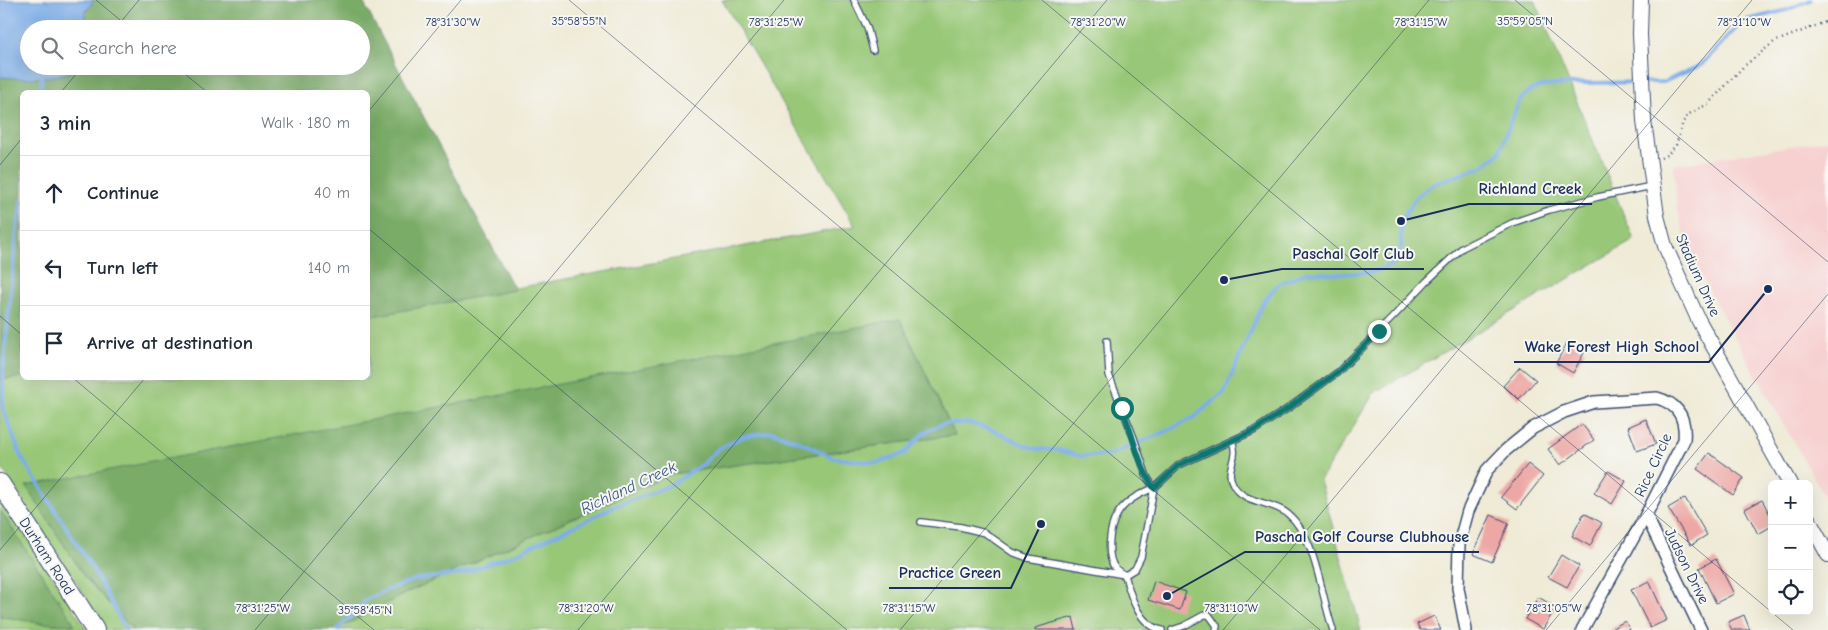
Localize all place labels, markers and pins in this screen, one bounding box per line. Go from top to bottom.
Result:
callout: Richland Creek [1469,173,1592,204]
callout: Paschal Golf Club [1282,238,1424,269]
callout: Wake Forest High School [1514,331,1709,362]
callout: Paschal Golf Course Clubhouse [1245,521,1479,552]
callout: Practice Green [889,557,1011,588]

